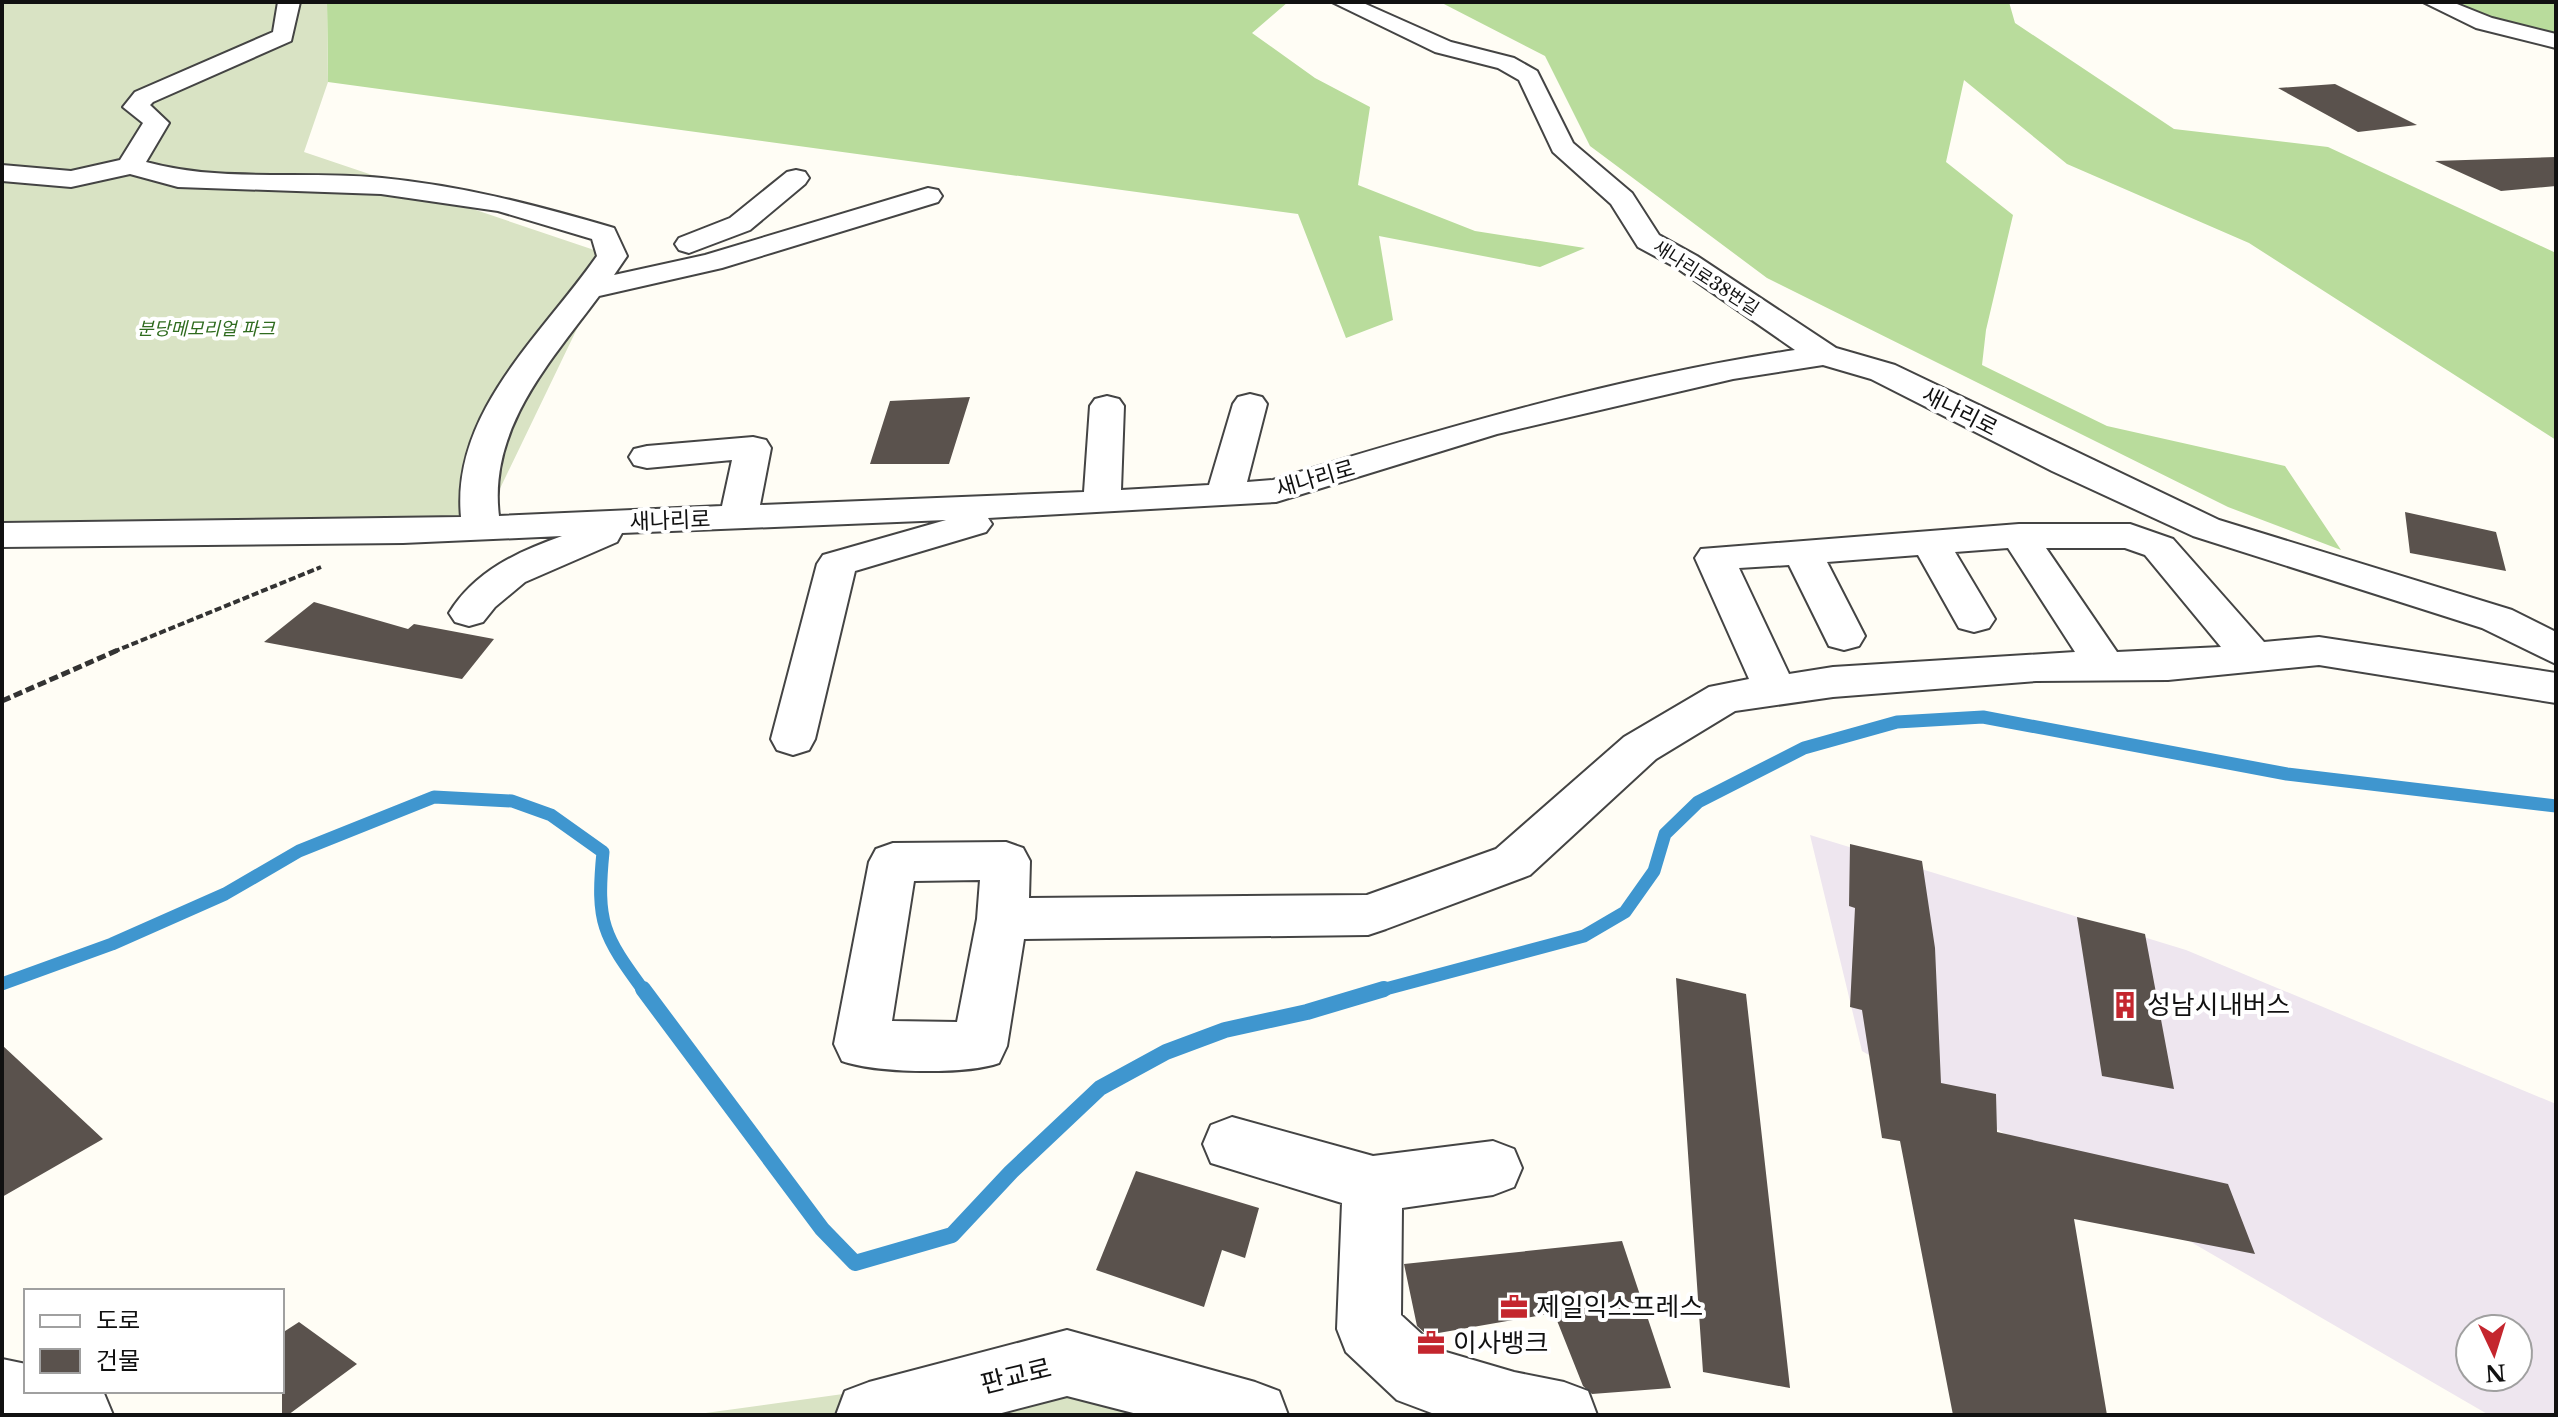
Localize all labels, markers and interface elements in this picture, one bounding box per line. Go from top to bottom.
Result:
street label: 새나리로38번길 [1649,236,1763,320]
park label: 분당메모리얼 파크 [137,318,276,340]
street label: 새나리로 [1918,381,2002,442]
street label: 새나리로 [1273,454,1358,503]
street label: 새나리로 [629,506,711,535]
place label: 성남시내버스 [2147,989,2291,1021]
building icon: 성남시내버스 [2110,990,2140,1020]
legend [24,1289,284,1393]
place label: 제일익스프레스 [1536,1291,1703,1323]
office icon: 제일익스프레스 [1499,1292,1529,1322]
text: 도로 [96,1306,140,1335]
north arrow [2454,1313,2534,1393]
place label: 이사뱅크 [1453,1327,1549,1359]
office icon: 이사뱅크 [1416,1328,1446,1358]
text: 건물 [96,1346,140,1375]
street label: 판교로 [977,1352,1055,1400]
text: N [2484,1358,2507,1387]

